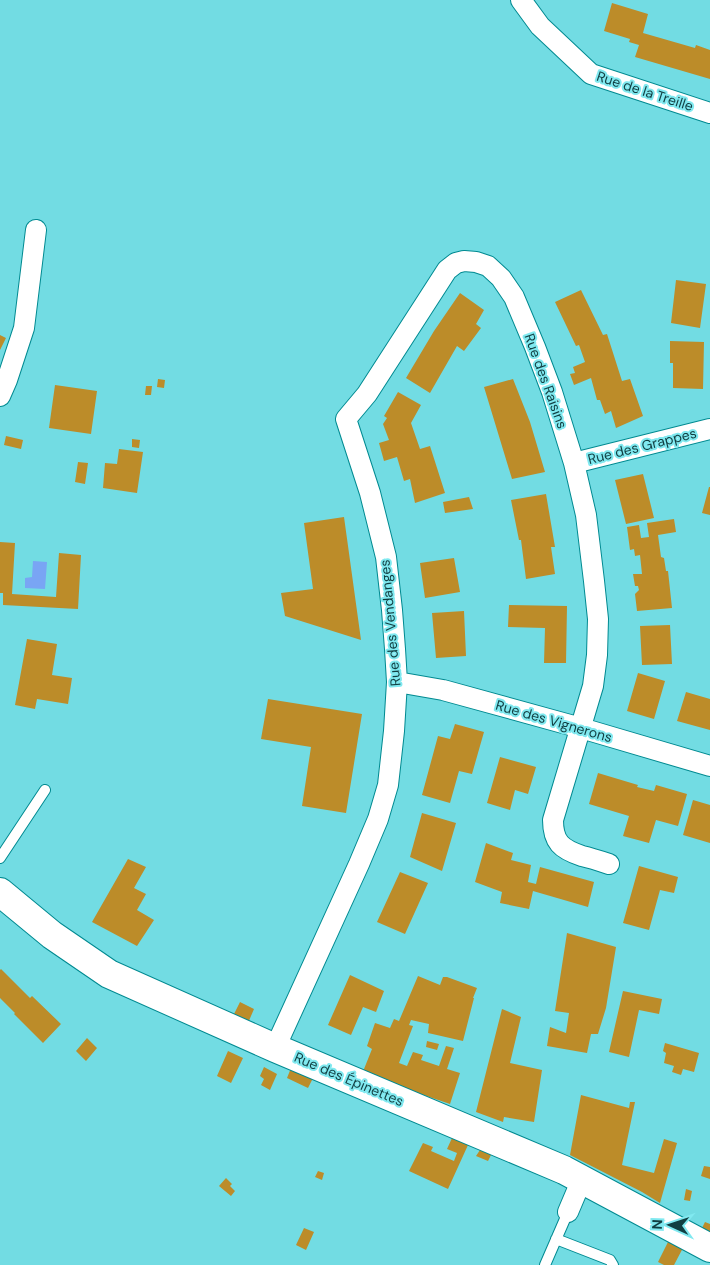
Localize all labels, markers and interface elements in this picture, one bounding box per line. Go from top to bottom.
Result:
street label: Rue de la Treille [594,67,696,115]
street label: Rue des Raisins [520,331,572,431]
street label: Rue des Grappes [586,424,698,468]
street label: Rue des Vendanges [376,559,404,687]
street label: Rue des Vignerons [494,696,614,746]
street label: Rue des Épinettes [292,1048,406,1110]
north arrow [645,1200,695,1250]
text: N [648,1219,666,1230]

